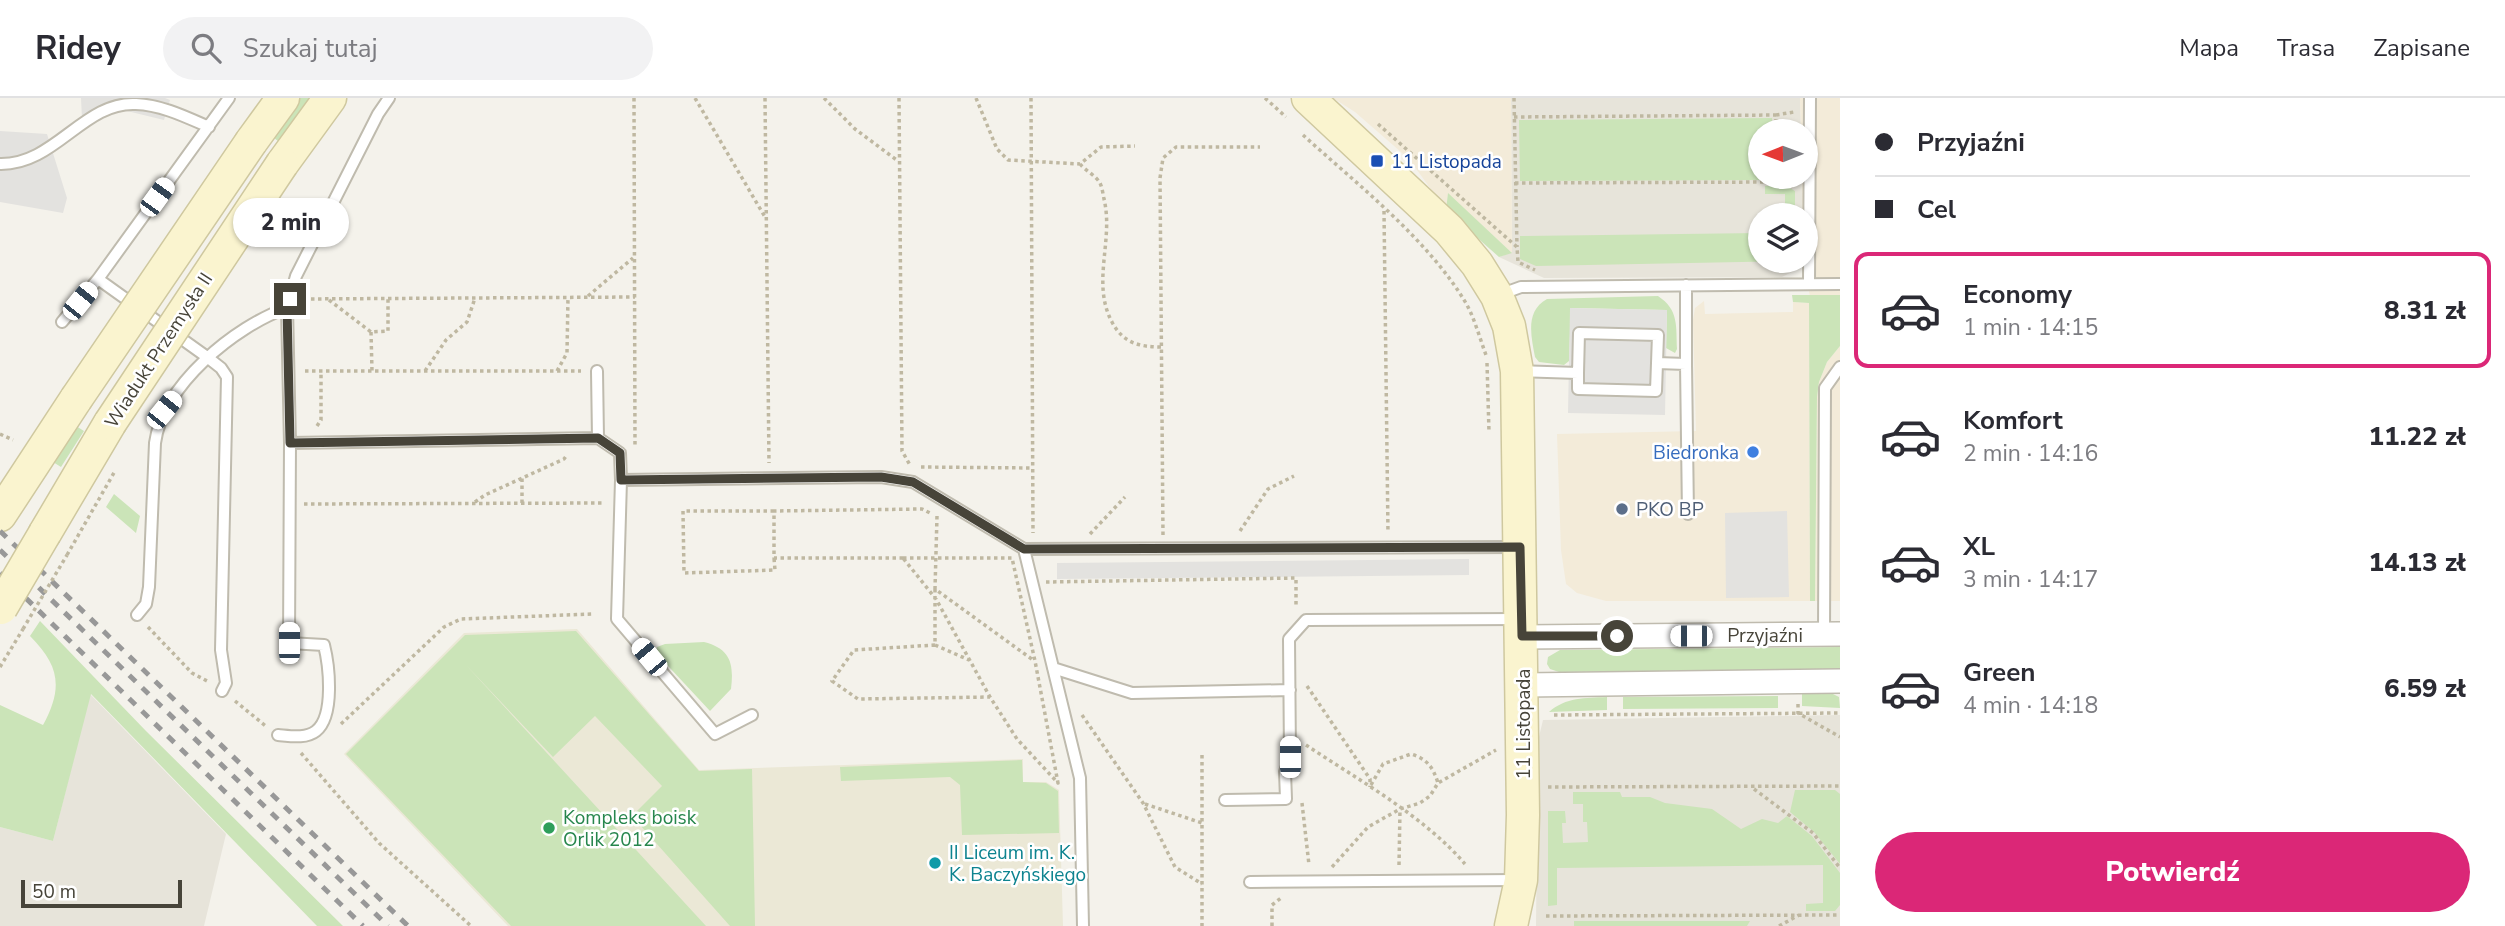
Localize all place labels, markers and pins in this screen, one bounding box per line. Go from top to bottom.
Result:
place label: 11 Listopada [1391,149,1502,175]
marker: 11 Listopada [1369,153,1385,169]
place label: Biedronka [1653,440,1739,466]
marker: Biedronka [1745,444,1761,460]
place label: PKO BP [1636,497,1704,523]
marker: PKO BP [1614,501,1630,517]
place label: Kompleks boisk Orlik 2012 [563,805,697,853]
marker: Kompleks boisk Orlik 2012 [541,820,557,836]
place label: II Liceum im. K. K. Baczyńskiego [949,840,1086,888]
marker: II Liceum im. K. K. Baczyńskiego [927,855,943,871]

